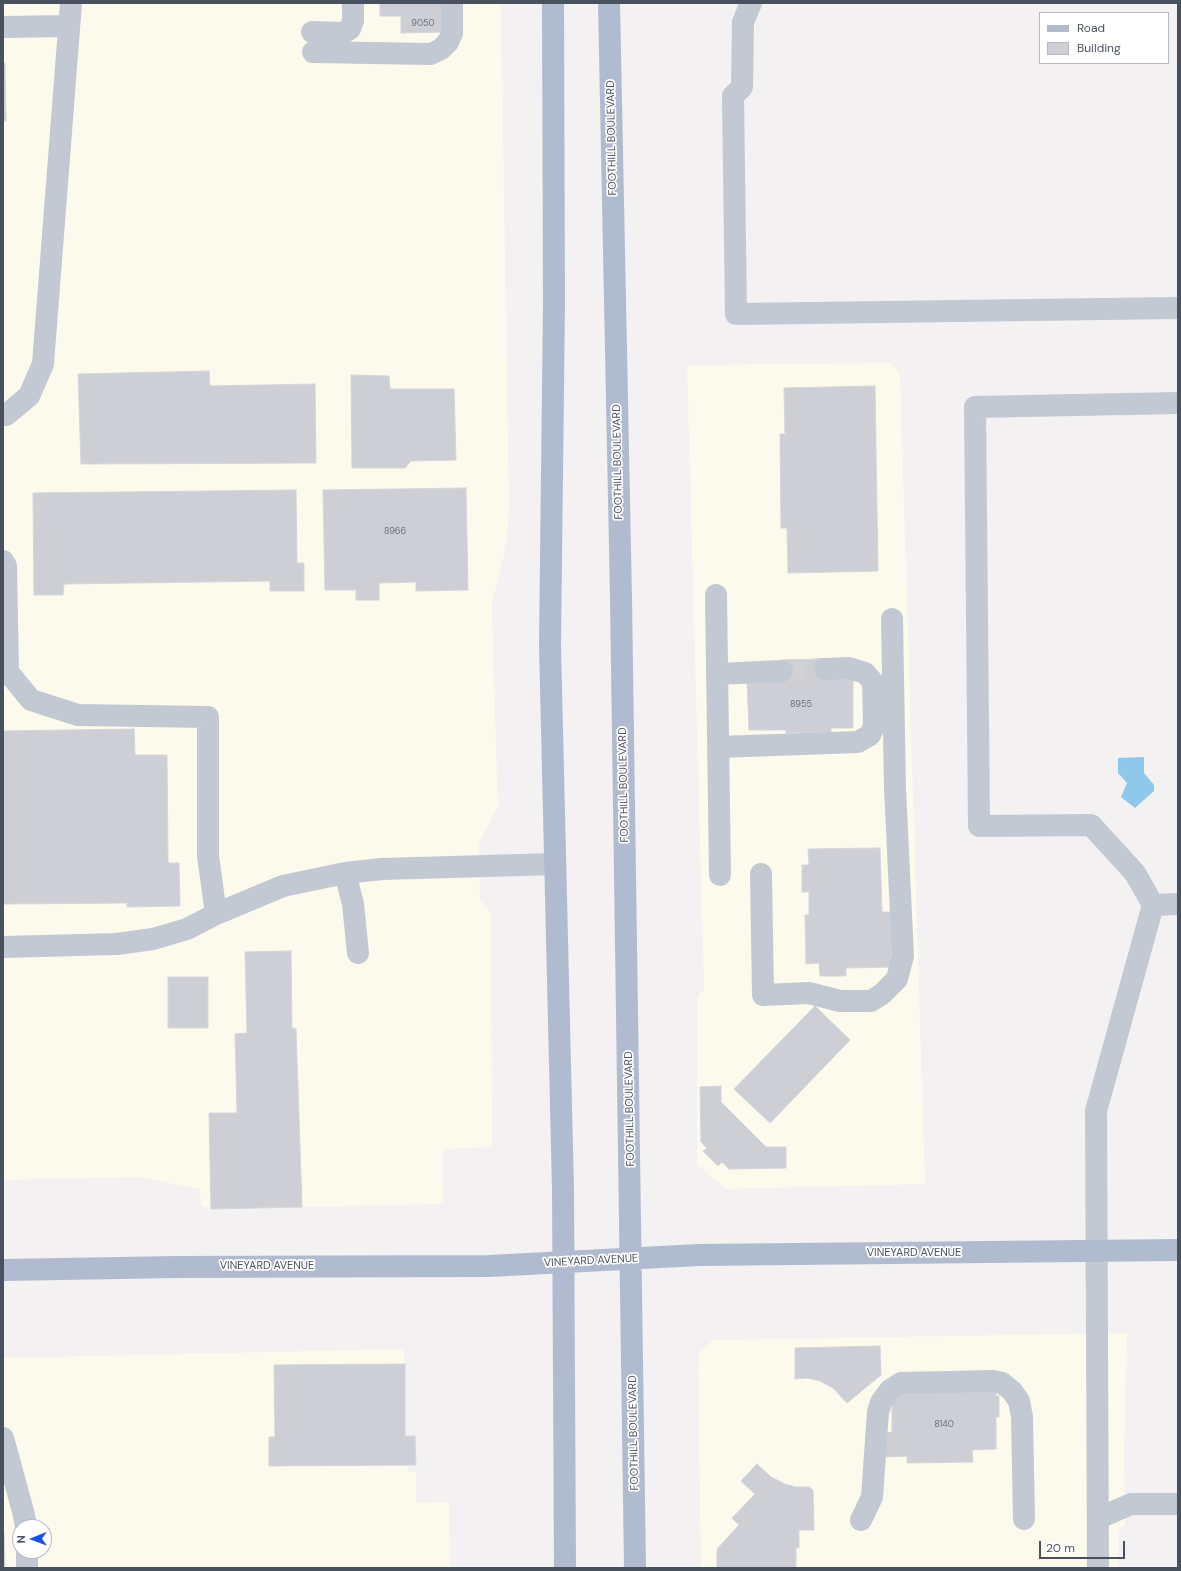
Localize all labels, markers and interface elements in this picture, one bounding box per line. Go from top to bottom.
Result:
legend [1039,12,1169,64]
house number: 9050 [411,19,435,29]
text: Road [1077,20,1105,36]
text: Building [1077,40,1121,56]
street label: FOOTHILL BOULEVARD [604,80,620,196]
street label: FOOTHILL BOULEVARD [610,404,626,520]
house number: 8966 [384,527,406,537]
house number: 8955 [790,700,812,710]
street label: FOOTHILL BOULEVARD [616,727,632,843]
street label: FOOTHILL BOULEVARD [622,1051,638,1167]
street label: VINEYARD AVENUE [867,1246,961,1260]
street label: VINEYARD AVENUE [543,1252,639,1270]
street label: VINEYARD AVENUE [220,1259,314,1273]
street label: FOOTHILL BOULEVARD [626,1375,642,1491]
house number: 8140 [934,1420,954,1430]
north arrow [12,1519,52,1559]
scale bar [1041,1533,1127,1559]
text: N [14,1535,28,1543]
text: 20 m [1046,1540,1075,1556]

